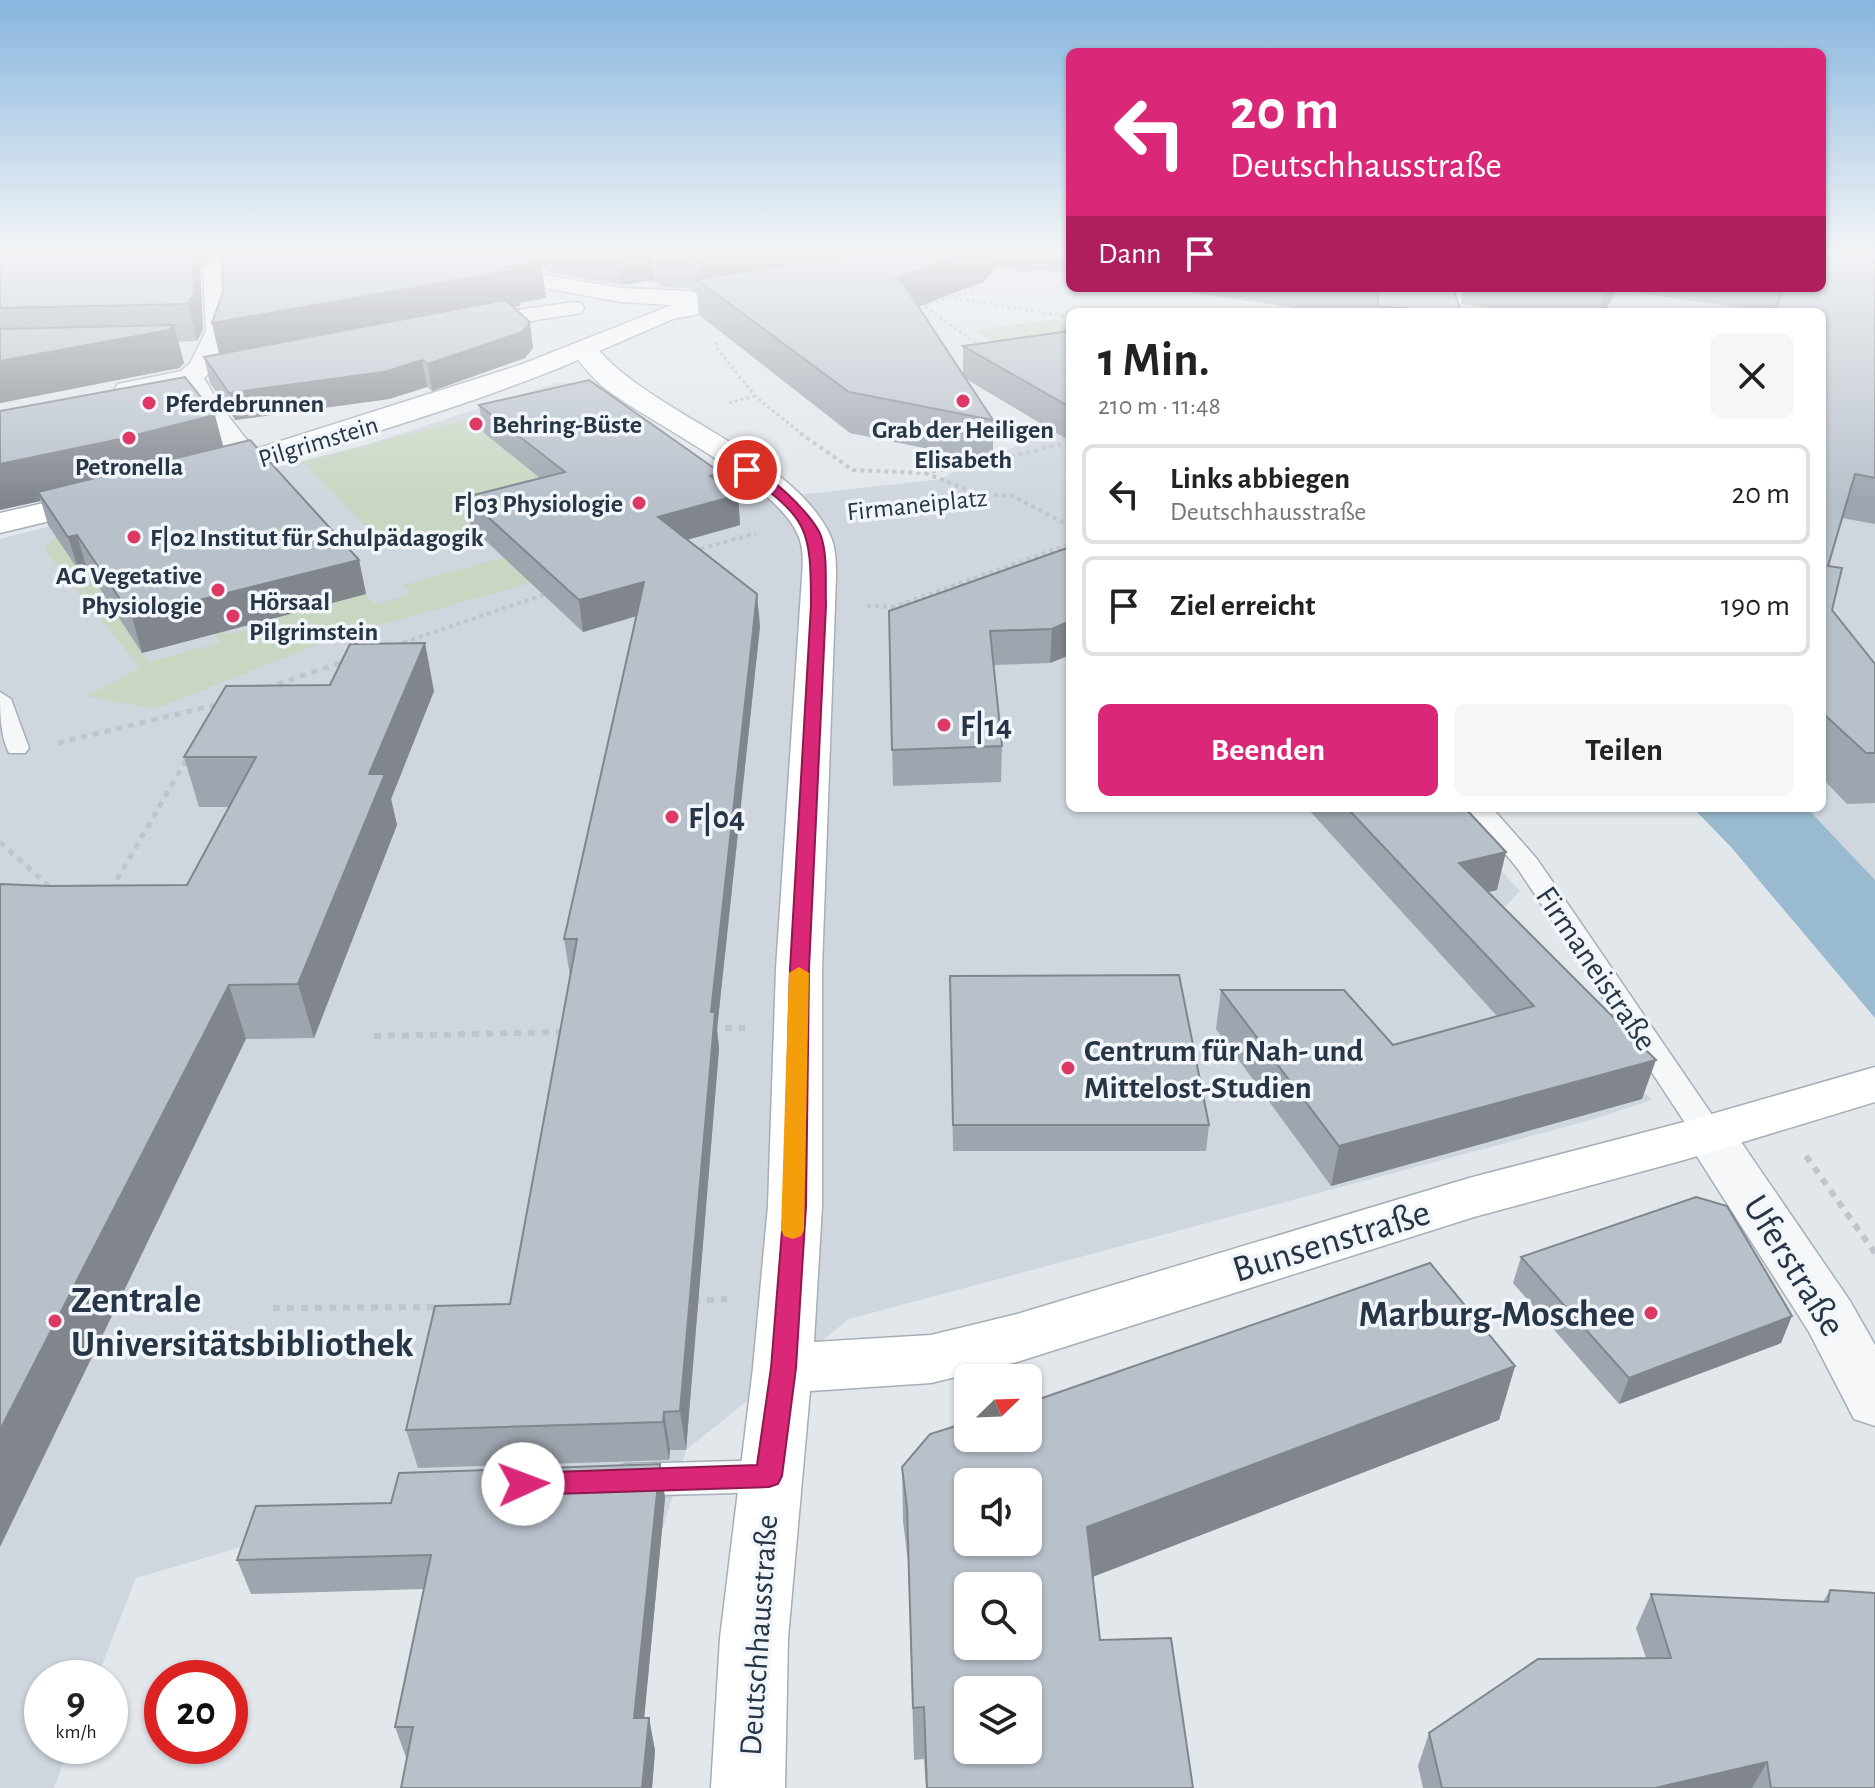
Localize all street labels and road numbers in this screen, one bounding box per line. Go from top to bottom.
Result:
street label: Pilgrimstein [255,411,381,472]
street label: Firmaneiplatz [846,485,989,525]
street label: Firmaneistraße [1530,881,1663,1056]
street label: Uferstraße [1735,1189,1851,1343]
street label: Bunsenstraße [1228,1194,1435,1290]
street label: Deutschhausstraße [735,1513,783,1757]

